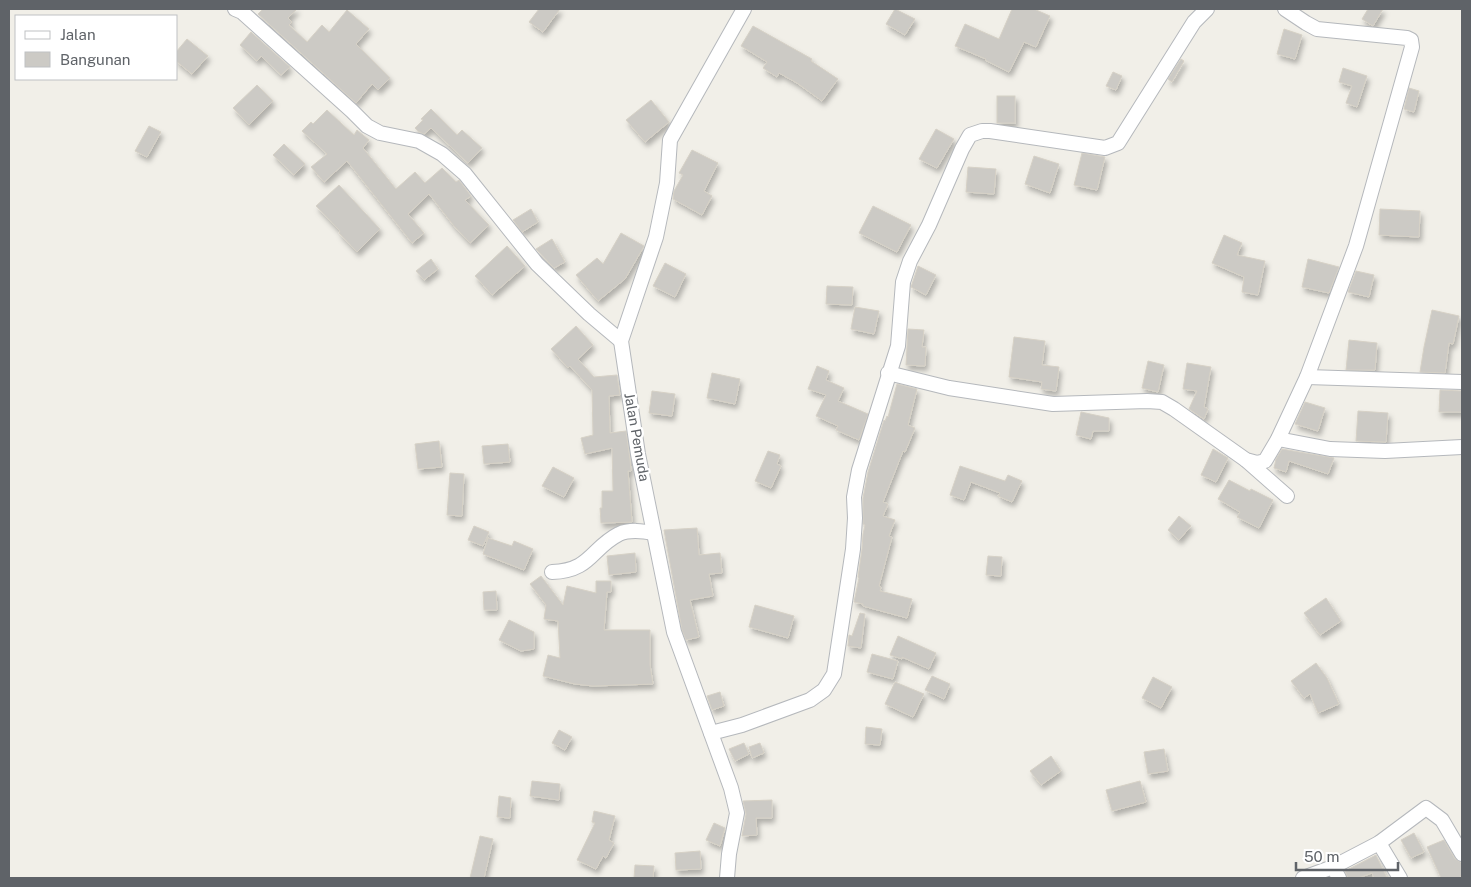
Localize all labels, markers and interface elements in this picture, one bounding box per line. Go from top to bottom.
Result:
legend [15,15,178,80]
text: Jalan [60,26,96,43]
text: Bangunan [60,51,131,68]
street label: Jalan Pemuda [621,391,653,483]
scale bar [1296,840,1398,872]
text: 50 m [1304,848,1339,865]

